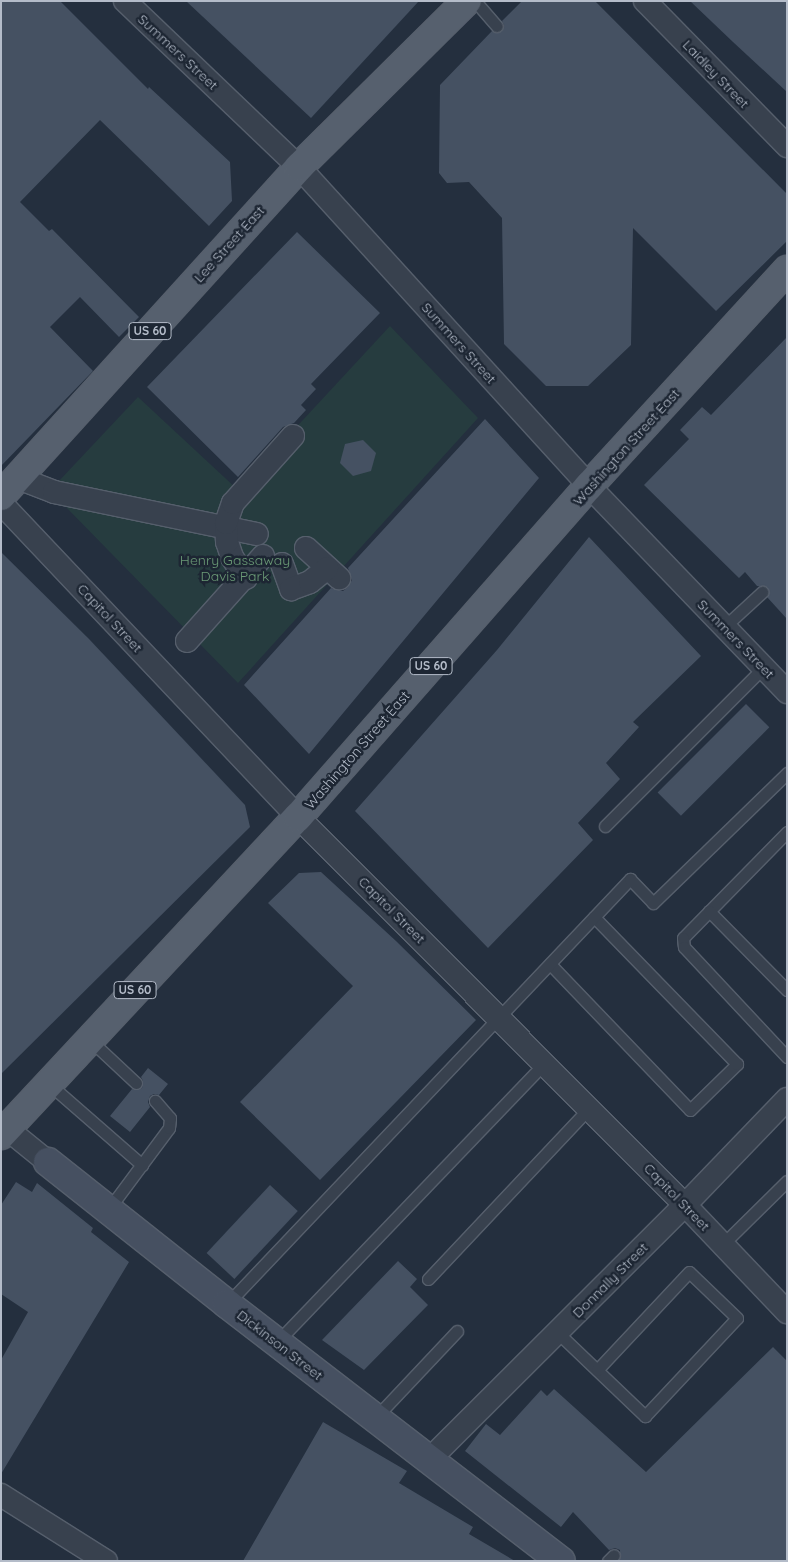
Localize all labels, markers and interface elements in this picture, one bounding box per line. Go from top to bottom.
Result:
street label: Summers Street [134,11,222,93]
street label: Laidley Street [679,36,753,112]
street label: Lee Street East [190,202,268,286]
street label: Summers Street [418,299,500,387]
road number: US 60 [128,322,172,341]
street label: Washington Street East [569,385,683,509]
park label: Henry Gassaway Davis Park [180,552,290,584]
street label: Capitol Street [74,580,146,656]
street label: Summers Street [694,596,778,682]
road number: US 60 [408,656,454,676]
street label: Washington Street East [301,687,413,813]
street label: Capitol Street [355,873,429,947]
road number: US 60 [112,980,158,1000]
street label: Capitol Street [641,1160,713,1234]
street label: Donnally Street [569,1239,651,1321]
street label: Dickinson Street [234,1306,326,1384]

